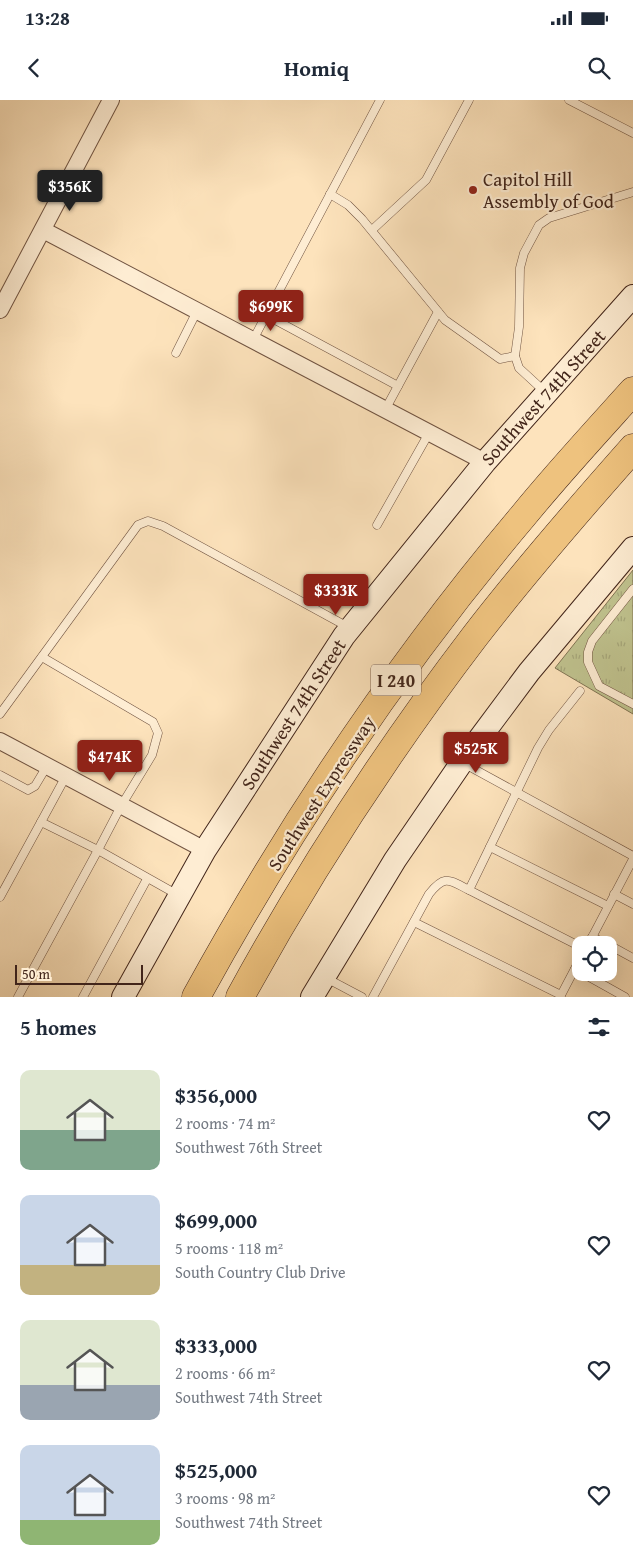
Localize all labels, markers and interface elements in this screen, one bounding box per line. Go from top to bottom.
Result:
text: 13:28 [25,4,70,32]
text: Homiq [284,52,349,84]
icon: back [20,54,48,82]
icon: search [585,54,613,82]
place label: Capitol Hill Assembly of God [483,165,615,215]
pin: $356K [35,170,105,212]
text: $356K [48,174,92,198]
marker: Capitol Hill Assembly of God [467,184,479,196]
pin: $699K [236,290,306,332]
text: $699K [249,294,293,318]
street label: Southwest 74th Street [474,322,612,471]
pin: $333K [301,574,371,616]
text: $333K [314,578,358,602]
street label: Southwest 74th Street [234,633,353,795]
road number: I 240 [371,664,421,696]
street label: Southwest Expressway [260,710,382,876]
pin: $525K [441,732,511,774]
text: $525K [454,736,498,760]
pin: $474K [75,740,145,782]
text: $474K [88,744,132,768]
map controls [572,936,617,981]
button: locate [572,936,617,981]
scale bar [15,962,142,985]
text: 50 m [22,964,50,984]
text: 5 homes [20,1012,96,1043]
icon: filters [585,1013,613,1041]
text: $356,000 [175,1080,257,1111]
icon: home [60,1090,120,1150]
icon: heart [585,1106,613,1134]
text: 2 rooms · 74 m² [175,1111,275,1135]
text: Southwest 76th Street [175,1135,322,1159]
text: $699,000 [175,1205,257,1236]
icon: home [60,1215,120,1275]
icon: heart [585,1231,613,1259]
text: 5 rooms · 118 m² [175,1236,283,1260]
text: South Country Club Drive [175,1260,346,1284]
text: $333,000 [175,1330,257,1361]
icon: home [60,1340,120,1400]
icon: heart [585,1356,613,1384]
text: 2 rooms · 66 m² [175,1361,275,1385]
text: Southwest 74th Street [175,1385,322,1409]
text: $525,000 [175,1455,257,1486]
icon: home [60,1465,120,1525]
icon: heart [585,1481,613,1509]
text: 3 rooms · 98 m² [175,1486,275,1510]
text: Southwest 74th Street [175,1510,322,1534]

